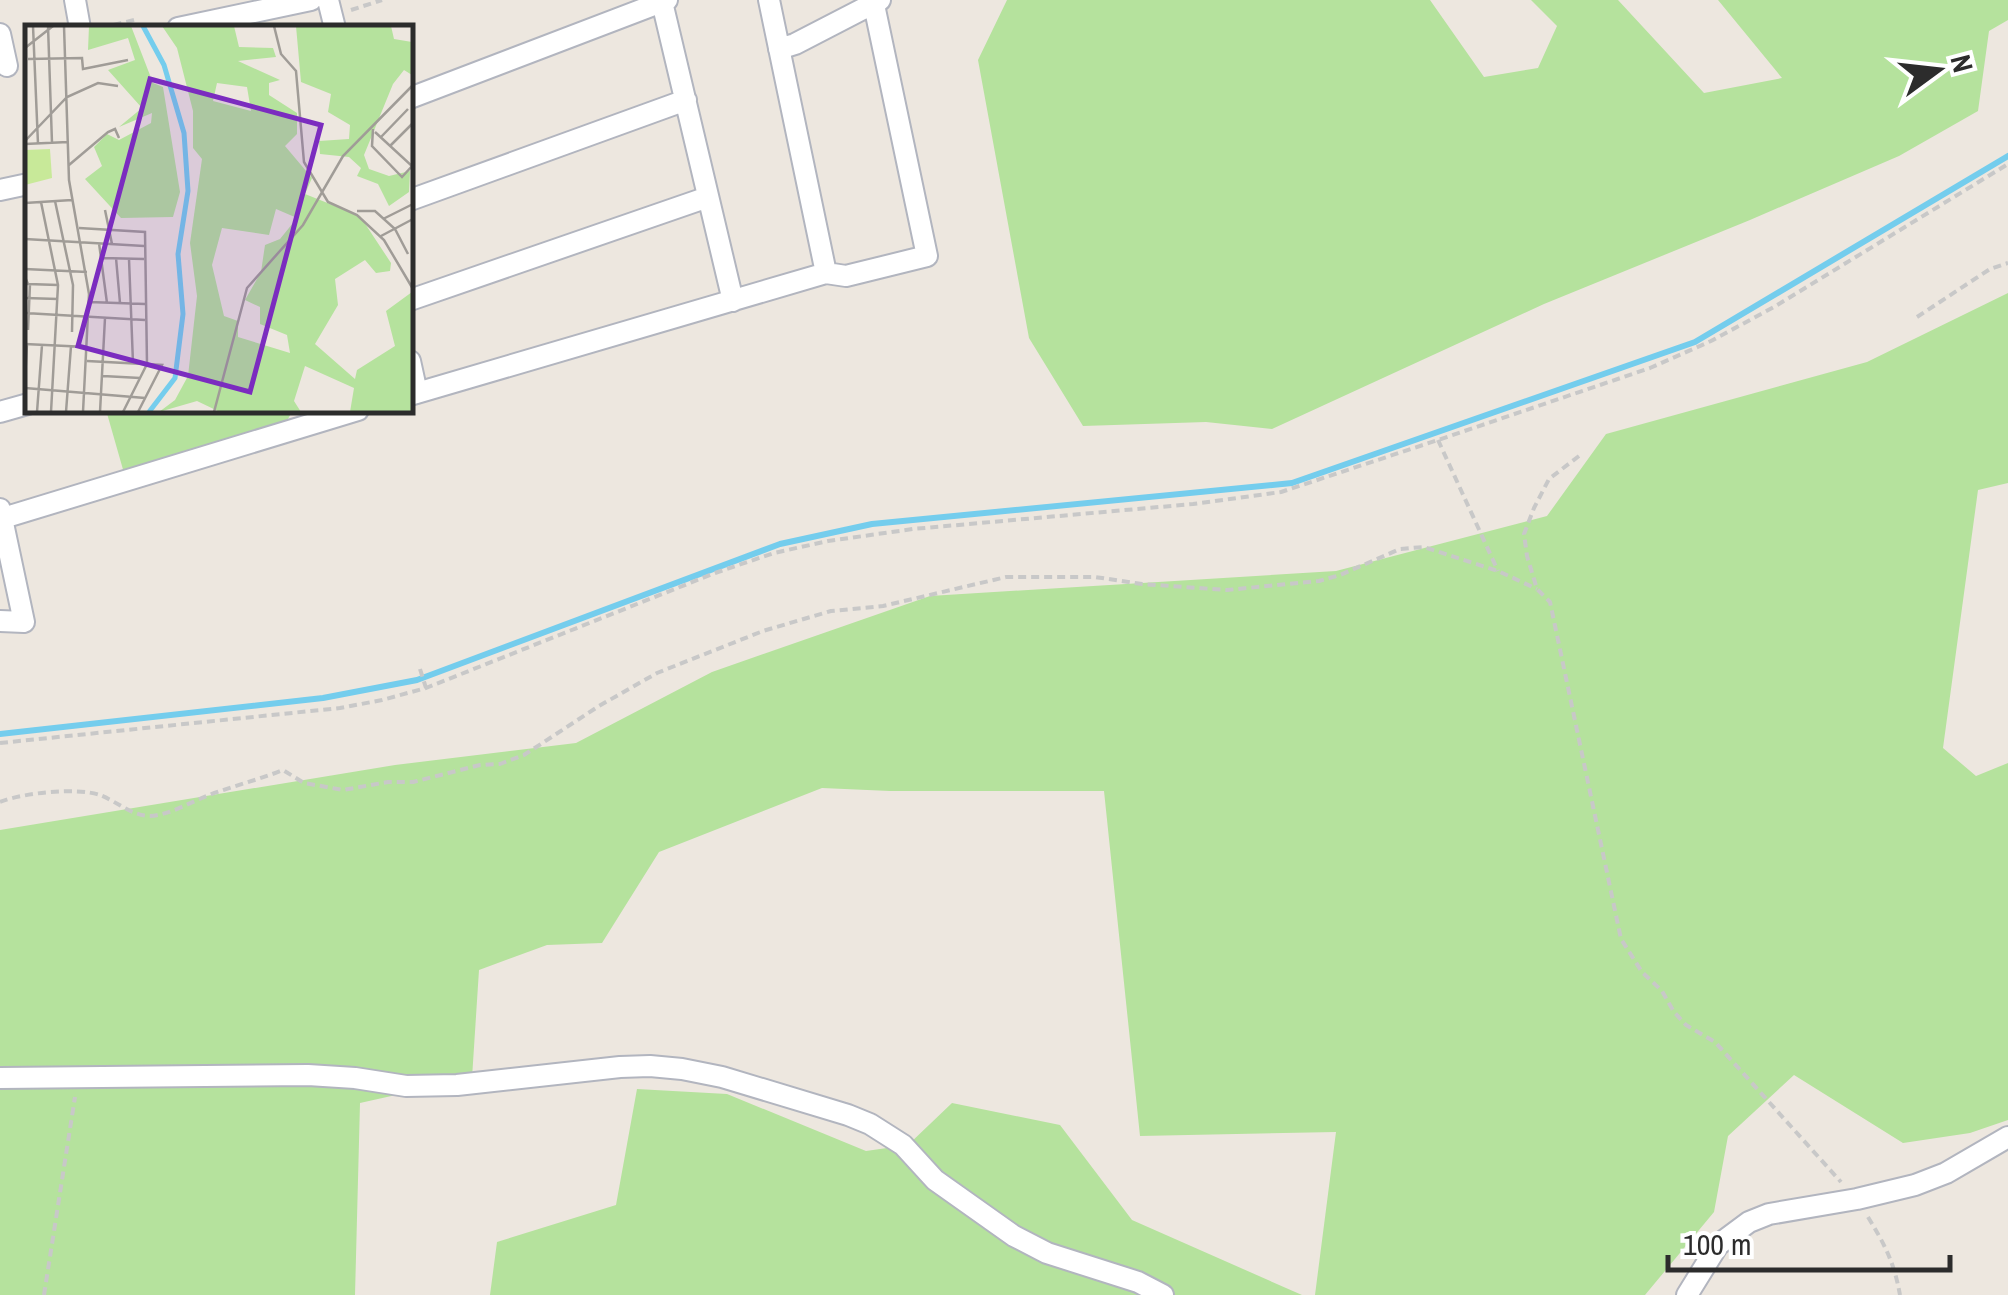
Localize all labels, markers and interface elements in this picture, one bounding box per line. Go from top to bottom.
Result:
north arrow [1888,20,1988,120]
inset map [25,25,412,412]
text: N [1942,51,1983,76]
scale bar [1668,1210,1950,1272]
text: 100 m [1683,1224,1751,1264]

